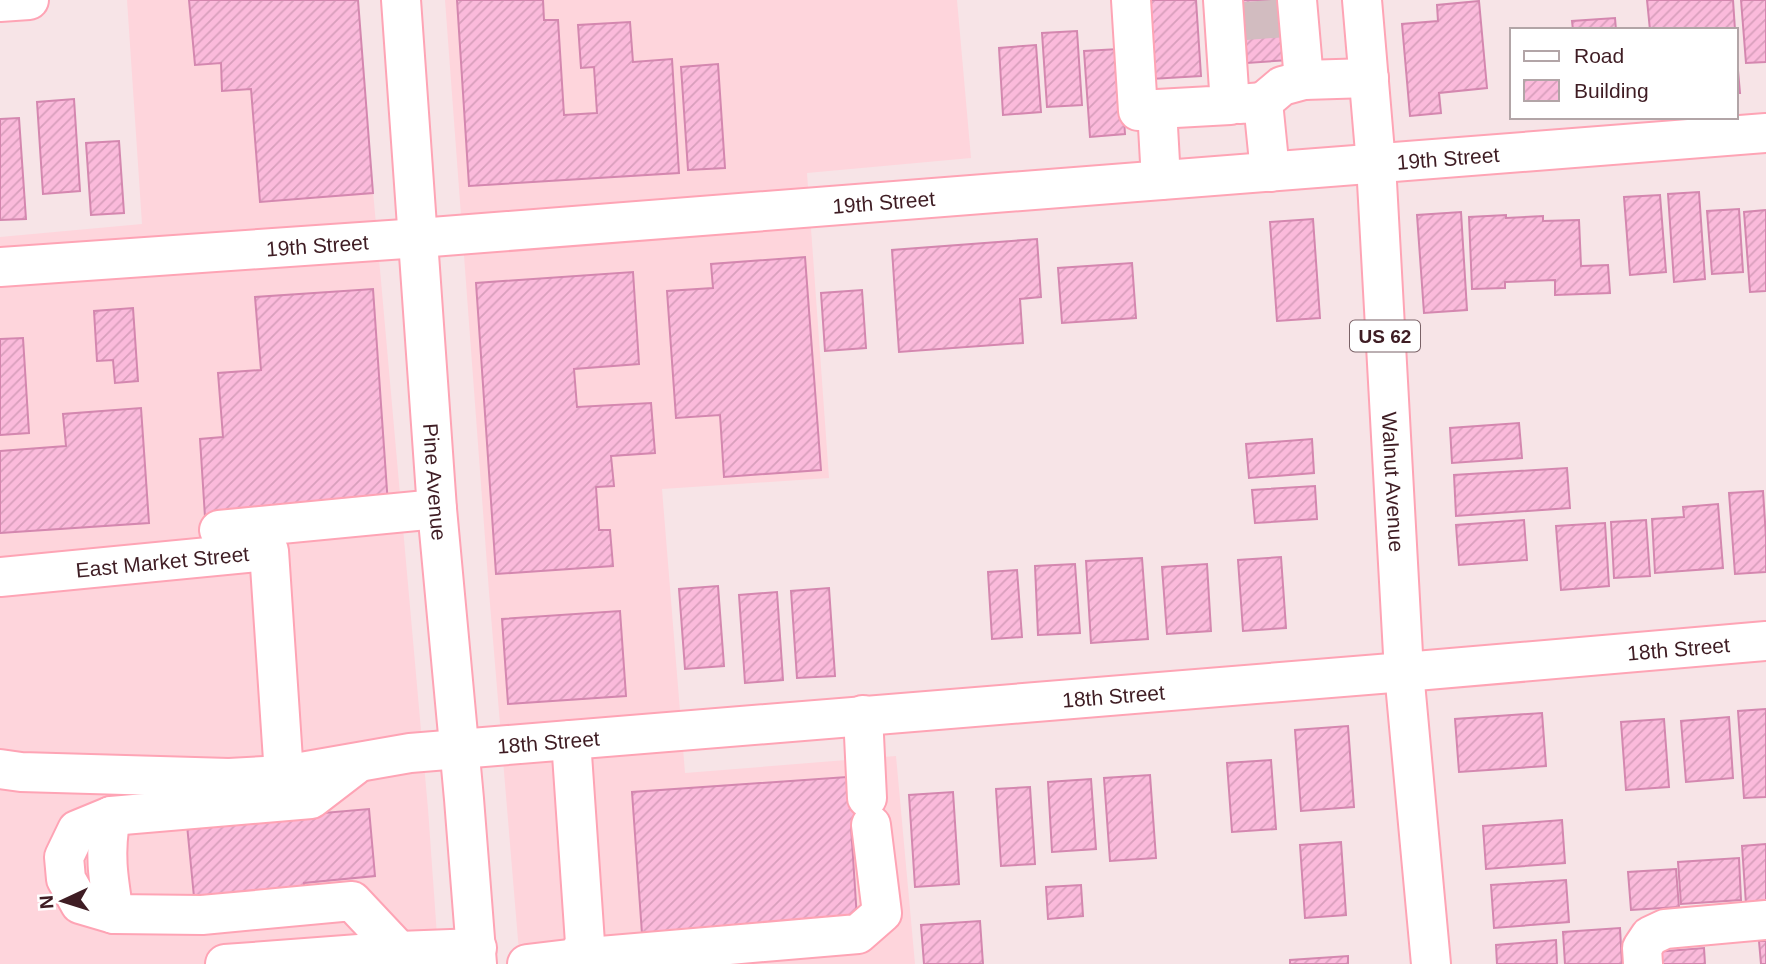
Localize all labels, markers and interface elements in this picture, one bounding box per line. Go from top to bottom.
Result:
legend [1510,28,1738,119]
text: Road [1574,44,1624,67]
text: Building [1574,79,1649,102]
street label: 19th Street [1396,142,1500,173]
street label: 19th Street [831,186,936,217]
street label: 19th Street [265,230,369,260]
road number: US 62 [1350,320,1420,352]
street label: Walnut Avenue [1378,411,1409,553]
street label: Pine Avenue [419,422,451,541]
street label: East Market Street [75,541,250,581]
street label: 18th Street [1626,633,1731,664]
street label: 18th Street [1061,680,1166,711]
street label: 18th Street [496,726,601,757]
north arrow [28,866,98,936]
text: N [36,895,57,910]

